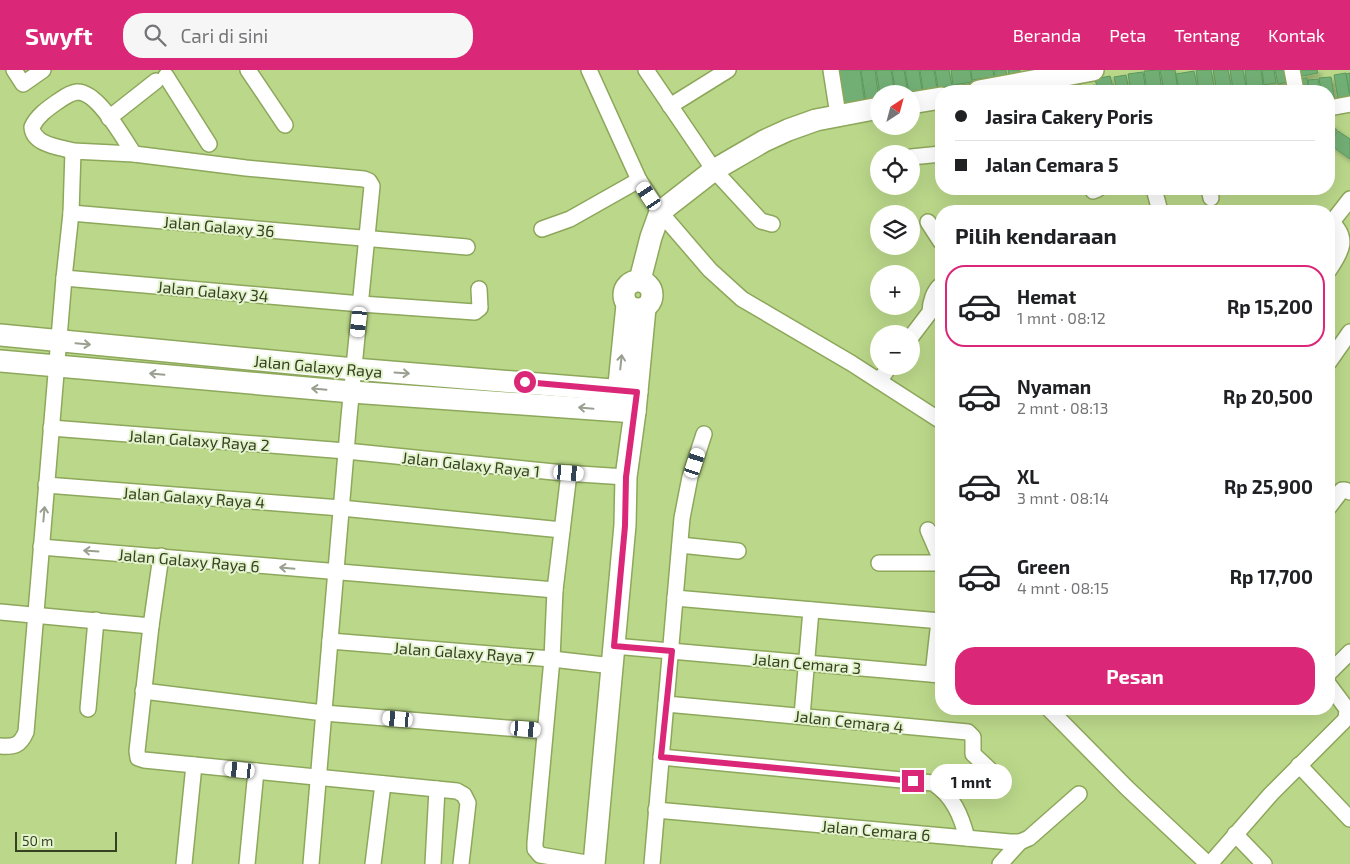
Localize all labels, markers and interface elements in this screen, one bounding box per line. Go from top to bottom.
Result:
search box [123,13,473,58]
text: Swyft [25,21,93,50]
icon: search [141,21,169,49]
text: Cari di sini [181,24,268,47]
text: Beranda [1013,24,1081,46]
text: Peta [1109,24,1146,46]
text: Tentang [1174,24,1240,46]
text: Kontak [1268,24,1325,46]
north arrow [870,85,920,135]
map controls [870,85,920,375]
text: Jasira Cakery Poris [985,105,1153,128]
button: locate [870,145,920,195]
text: Jalan Cemara 5 [985,153,1118,176]
car [634,179,663,213]
button: layers [870,205,920,255]
street label: Jalan Galaxy 36 [163,212,275,240]
text: Pilih kendaraan [955,222,1117,248]
button: + [870,265,920,315]
street label: Jalan Galaxy 34 [156,277,270,305]
icon: car [957,284,1002,329]
text: Hemat [1017,285,1076,308]
text: Rp 15,200 [1227,295,1313,318]
car [349,306,368,338]
text: 1 mnt · 08:12 [1017,308,1106,327]
button: − [870,325,920,375]
one-way arrow [75,339,91,349]
street label: Jalan Galaxy Raya [253,351,383,381]
one-way arrow [616,354,626,370]
one-way arrow [394,368,410,378]
one-way arrow [150,369,166,379]
route start [514,371,536,393]
icon: car [957,374,1002,419]
text: Nyaman [1017,375,1091,398]
one-way arrow [311,384,327,394]
text: Rp 20,500 [1223,385,1313,408]
text: 2 mnt · 08:13 [1017,398,1108,417]
one-way arrow [578,403,594,413]
street label: Jalan Galaxy Raya 2 [128,426,270,454]
car [683,446,706,480]
street label: Jalan Galaxy Raya 1 [401,447,541,481]
car [553,464,584,482]
icon: car [957,464,1002,509]
text: XL [1017,465,1039,488]
text: Rp 25,900 [1224,475,1313,498]
street label: Jalan Galaxy Raya 4 [122,483,266,511]
text: 3 mnt · 08:14 [1017,488,1109,507]
one-way arrow [39,506,49,522]
street label: Jalan Galaxy Raya 6 [118,544,260,576]
one-way arrow [83,547,99,556]
icon: car [957,554,1002,599]
text: Green [1017,555,1070,578]
one-way arrow [280,563,296,573]
text: Rp 17,700 [1230,565,1313,588]
text: 4 mnt · 08:15 [1017,578,1109,597]
street label: Jalan Galaxy Raya 7 [393,638,535,666]
button: Pesan [955,647,1315,705]
street label: Jalan Cemara 3 [752,649,862,677]
street label: Jalan Cemara 4 [793,706,905,736]
car [382,710,413,728]
car [510,720,541,738]
car [224,761,255,779]
callout: 1 mnt [930,764,1013,798]
route end [902,770,924,792]
text: 1 mnt [951,772,991,791]
street label: Jalan Cemara 6 [821,816,931,844]
scale bar [15,829,118,852]
text: 50 m [22,832,53,849]

